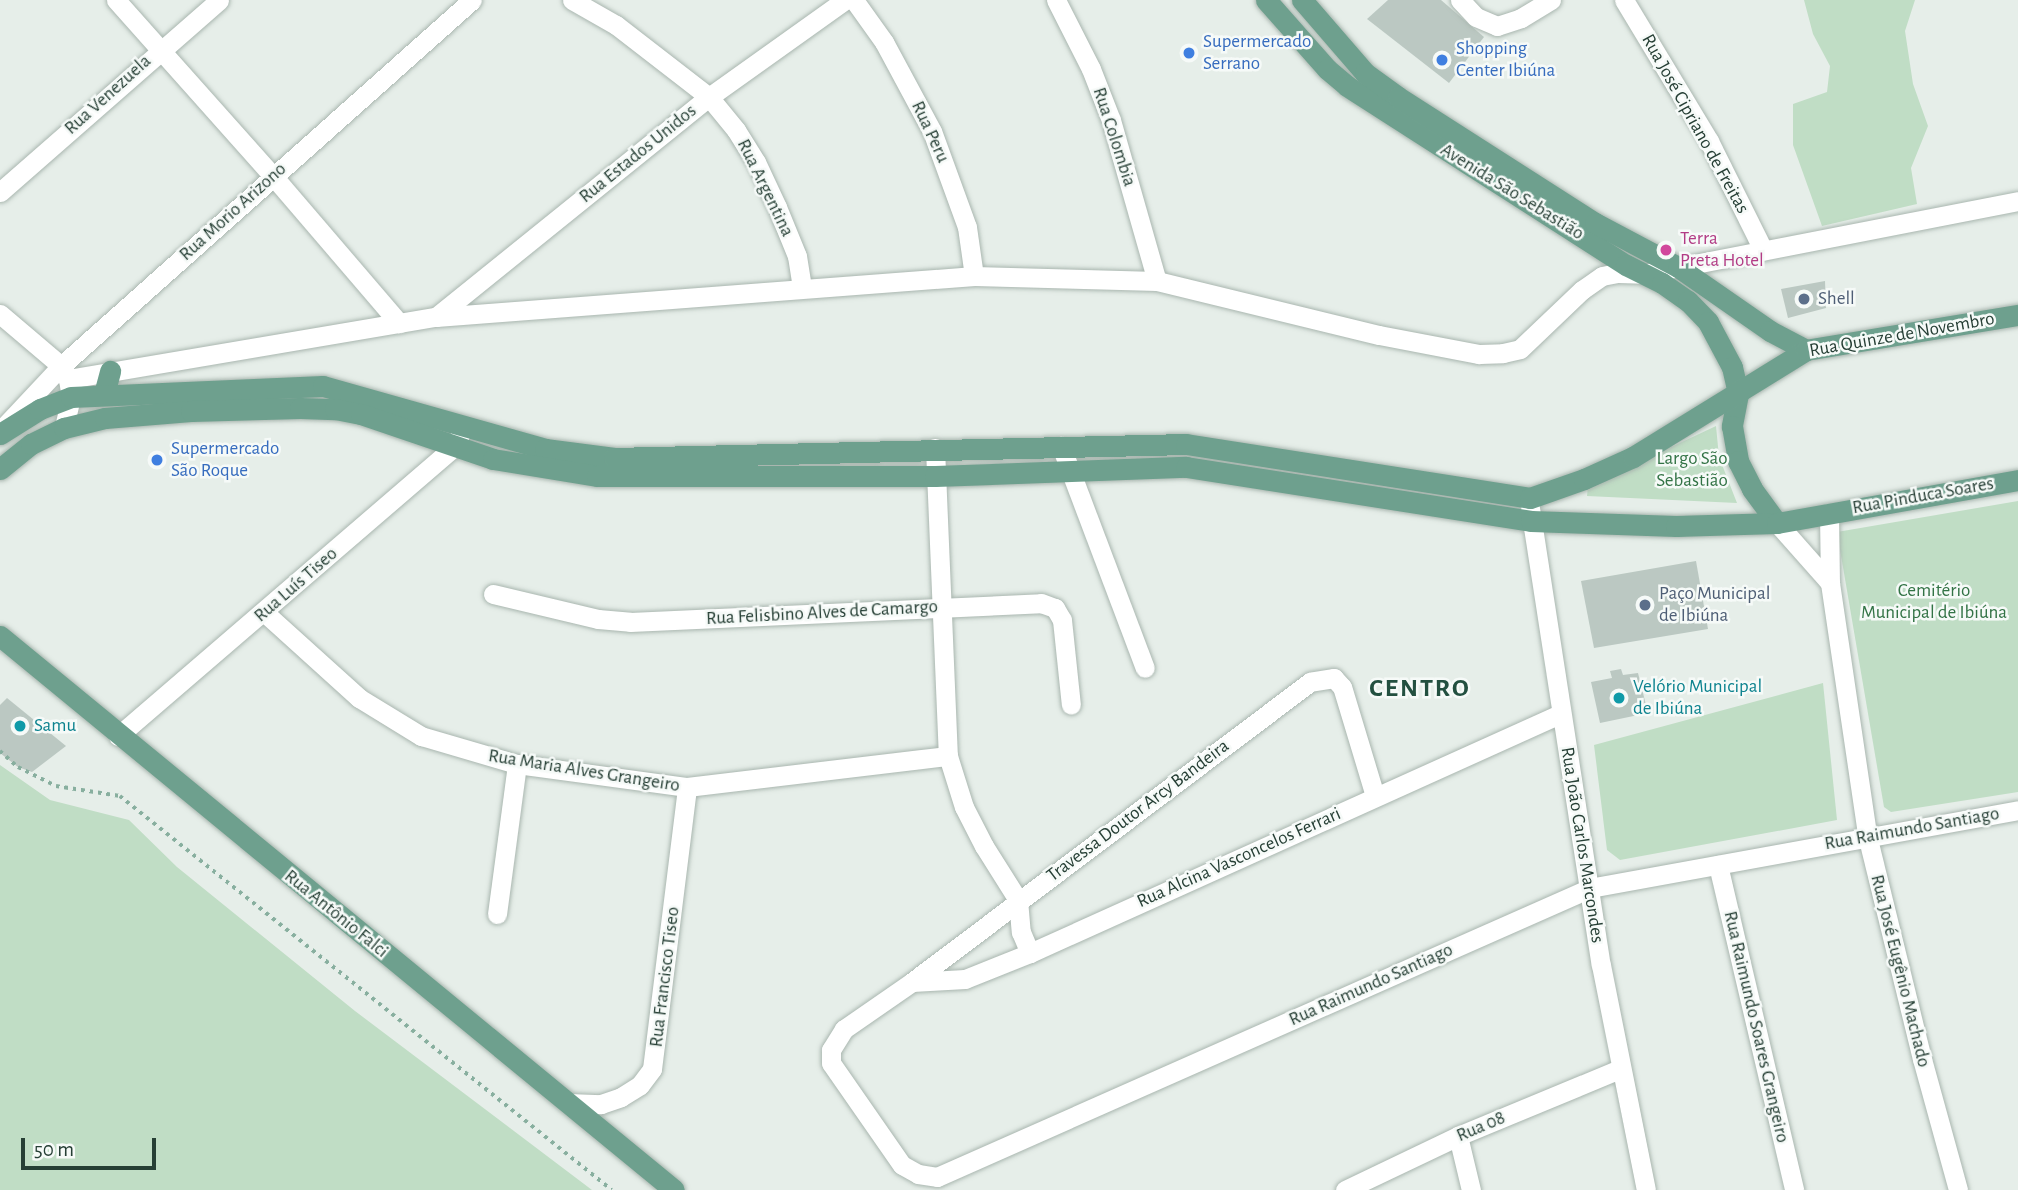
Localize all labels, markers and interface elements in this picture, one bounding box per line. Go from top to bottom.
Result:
street label: Rua José Cipriano de Freitas [1636,30,1754,218]
place label: Supermercado Serrano [1203,31,1311,75]
place label: Shopping Center Ibiúna [1456,38,1555,82]
marker: Supermercado Serrano [1181,45,1197,61]
street label: Rua Venezuela [60,50,156,140]
marker: Shopping Center Ibiúna [1434,52,1450,68]
street label: Rua Colombia [1087,85,1141,189]
street label: Rua Peru [906,98,954,166]
street label: Rua Estados Unidos [575,100,701,208]
street label: Rua Argentina [732,135,798,241]
street label: Avenida São Sebastião [1436,139,1588,245]
street label: Rua Morio Arizono [175,158,291,266]
place label: Terra Preta Hotel [1680,228,1764,272]
marker: Terra Preta Hotel [1658,242,1674,258]
place label: Shell [1818,288,1855,310]
marker: Shell [1796,291,1812,307]
street label: Rua Quinze de Novembro [1808,307,1996,363]
place label: Supermercado São Roque [171,438,279,482]
park label: Largo São Sebastião [1656,448,1728,492]
marker: Supermercado São Roque [149,452,165,468]
street label: Rua Pinduca Soares [1851,472,1995,520]
street label: Rua Luís Tiseo [250,543,342,627]
park label: Cemitério Municipal de Ibiúna [1861,580,2007,624]
place label: Paço Municipal de Ibiúna [1659,583,1770,627]
street label: Rua Felisbino Alves de Camargo [706,596,938,630]
marker: Paço Municipal de Ibiúna [1637,597,1653,613]
district label: CENTRO [1370,673,1470,705]
place label: Velório Municipal de Ibiúna [1633,676,1762,720]
marker: Velório Municipal de Ibiúna [1611,690,1627,706]
place label: Samu [34,715,76,737]
marker: Samu [12,718,28,734]
street label: Travessa Doutor Arcy Bandeira [1042,735,1234,887]
street label: Rua Maria Alves Grangeiro [487,745,681,797]
street label: Rua João Carlos Marcondes [1555,745,1609,945]
street label: Rua Raimundo Santiago [1823,802,2001,856]
street label: Rua Alcina Vasconcelos Ferrari [1133,803,1345,913]
street label: Rua Antônio Falci [279,865,393,963]
street label: Rua José Eugênio Machado [1865,872,1935,1070]
street label: Rua Francisco Tiseo [645,905,685,1049]
street label: Rua Raimundo Soares Grangeiro [1718,909,1794,1145]
street label: Rua Raimundo Santiago [1285,939,1457,1031]
street label: Rua 08 [1453,1107,1509,1147]
scale bar [24,1124,159,1168]
text: 50 m [34,1139,74,1160]

